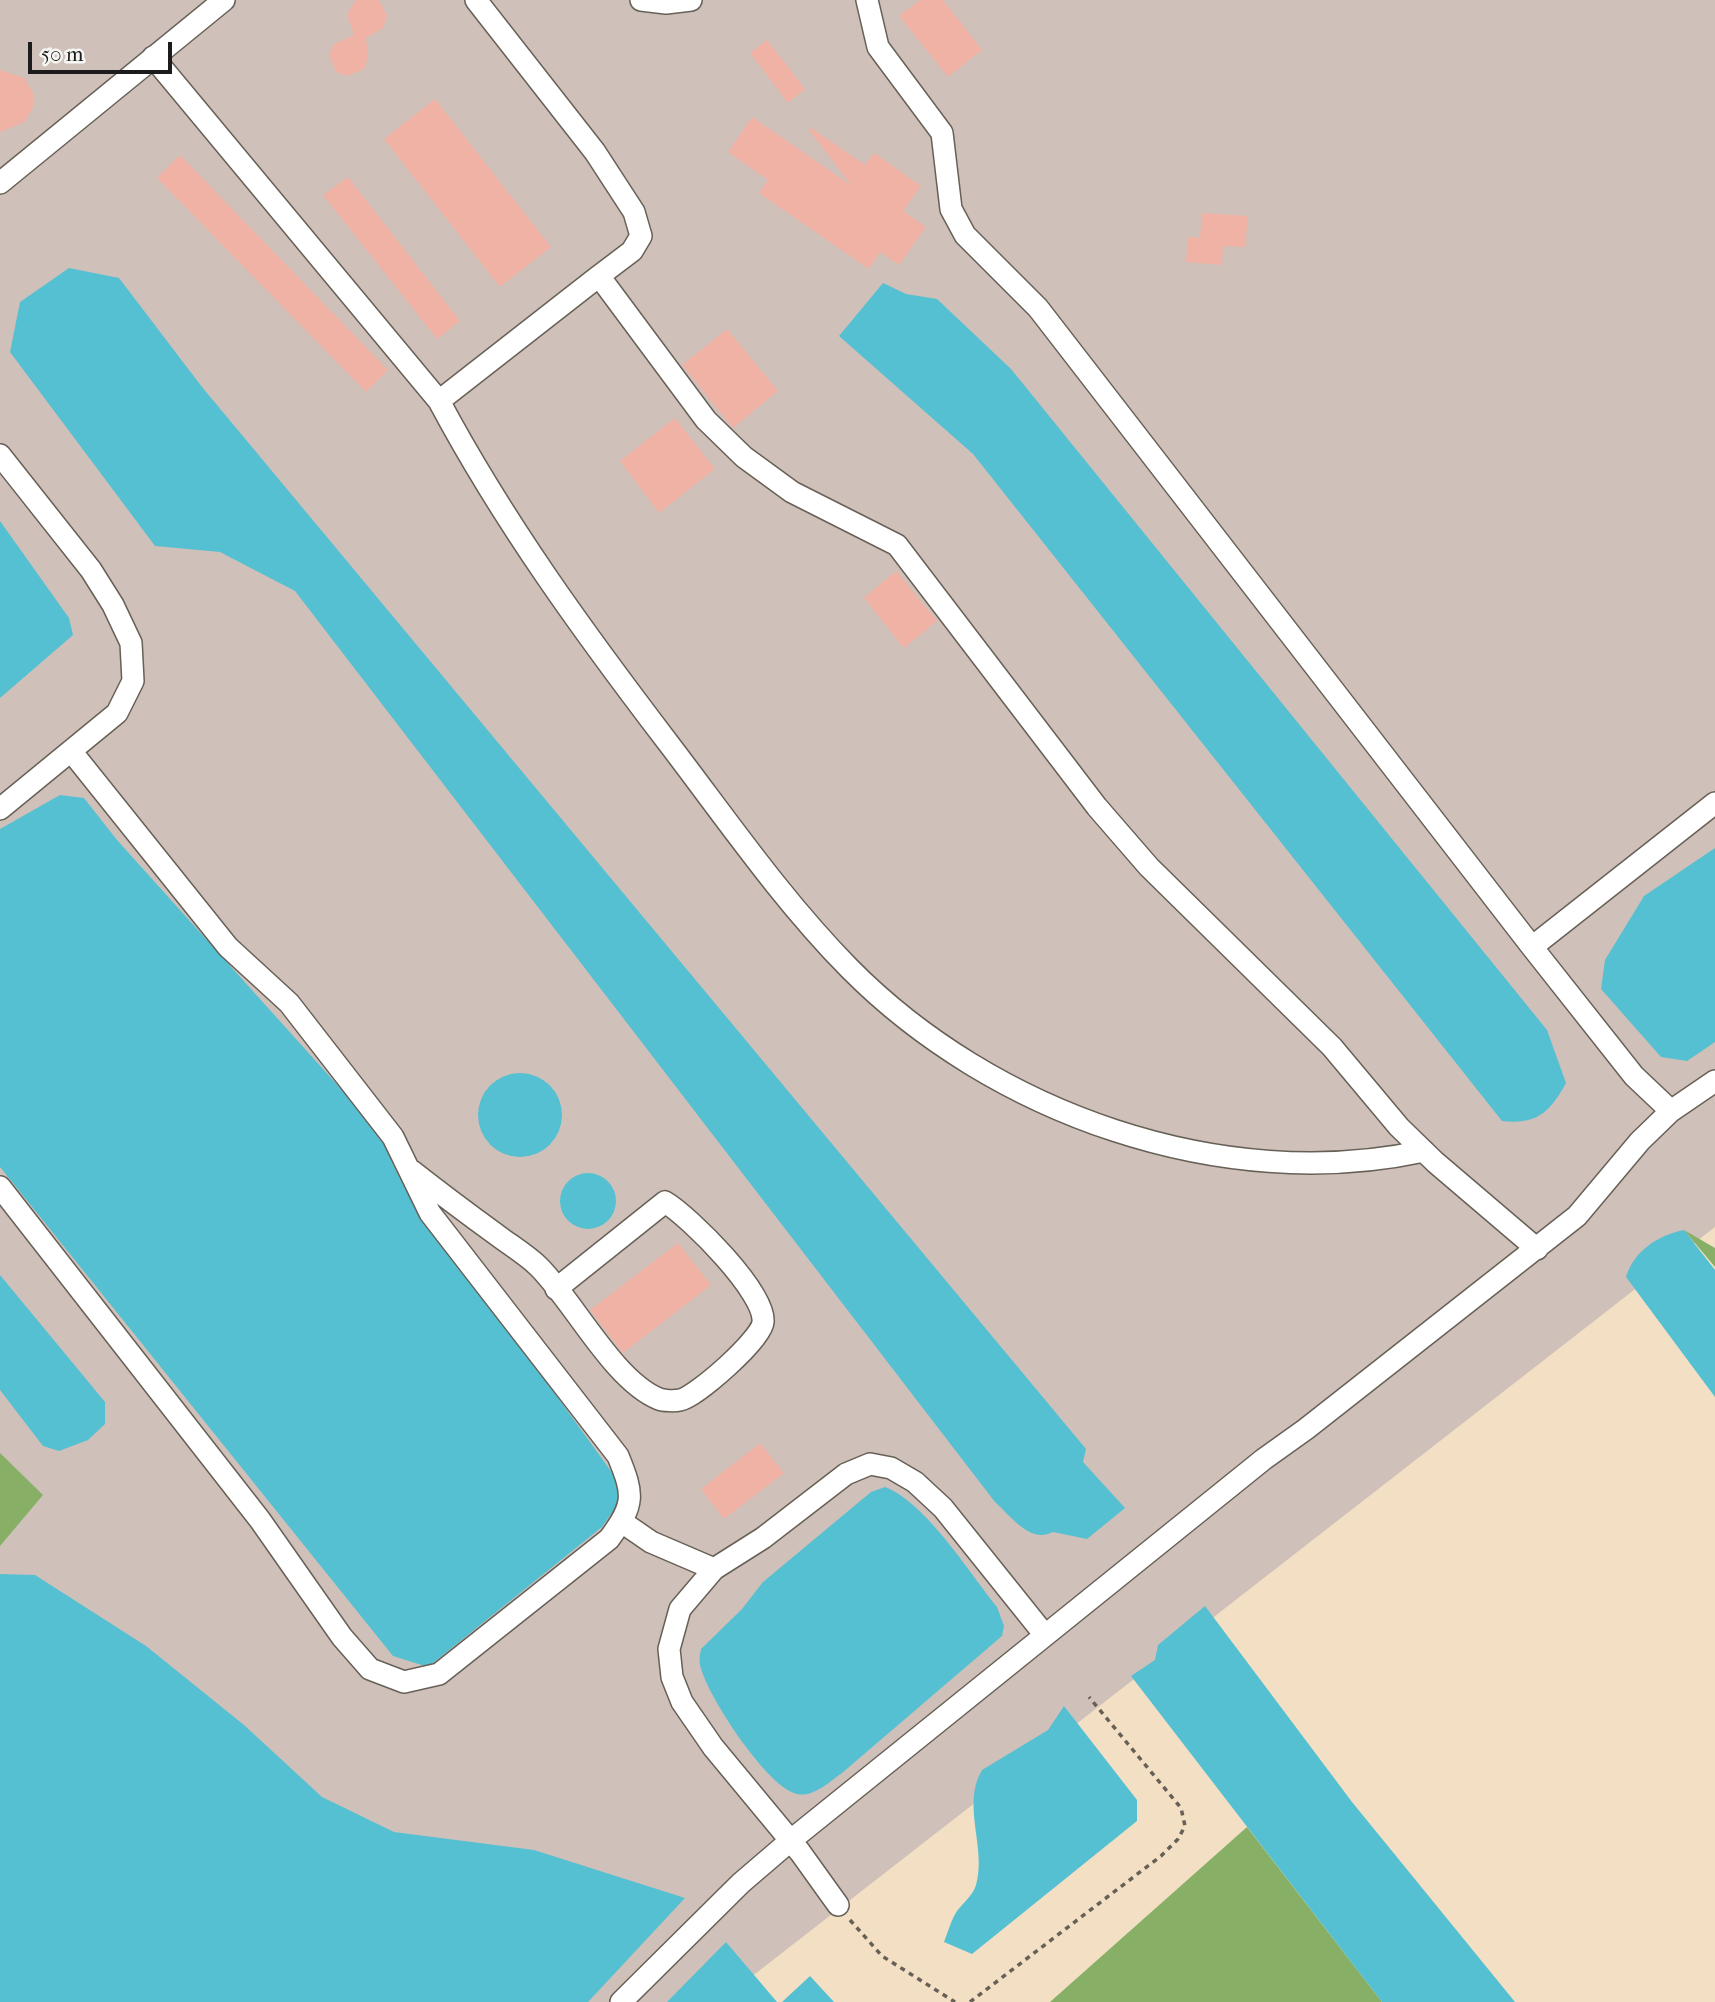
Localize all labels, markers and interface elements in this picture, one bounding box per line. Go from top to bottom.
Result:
scale bar [32,28,175,72]
text: 50 m [41,42,84,66]

